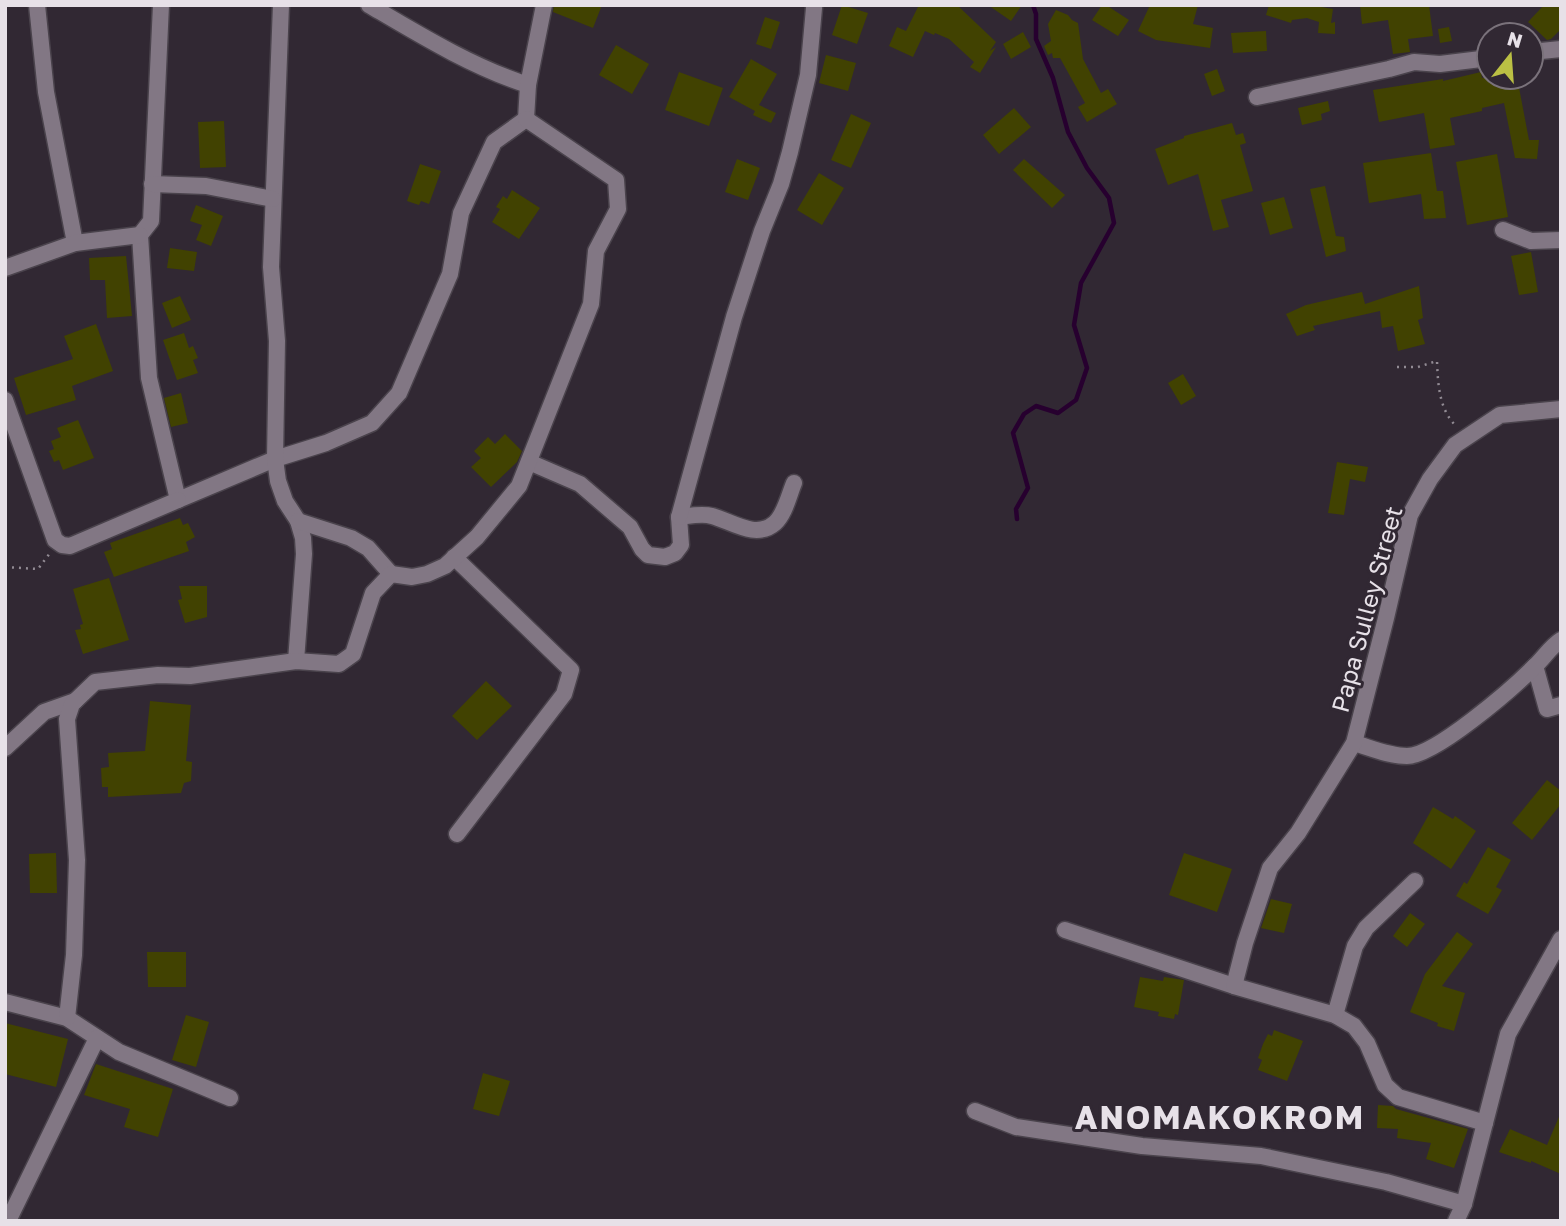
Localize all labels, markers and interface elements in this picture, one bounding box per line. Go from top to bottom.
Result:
north arrow [1475,21,1545,91]
text: N [1505,26,1525,52]
street label: Papa Sulley Street [1325,503,1407,715]
district label: ANOMAKOKROM [1075,1098,1365,1136]

